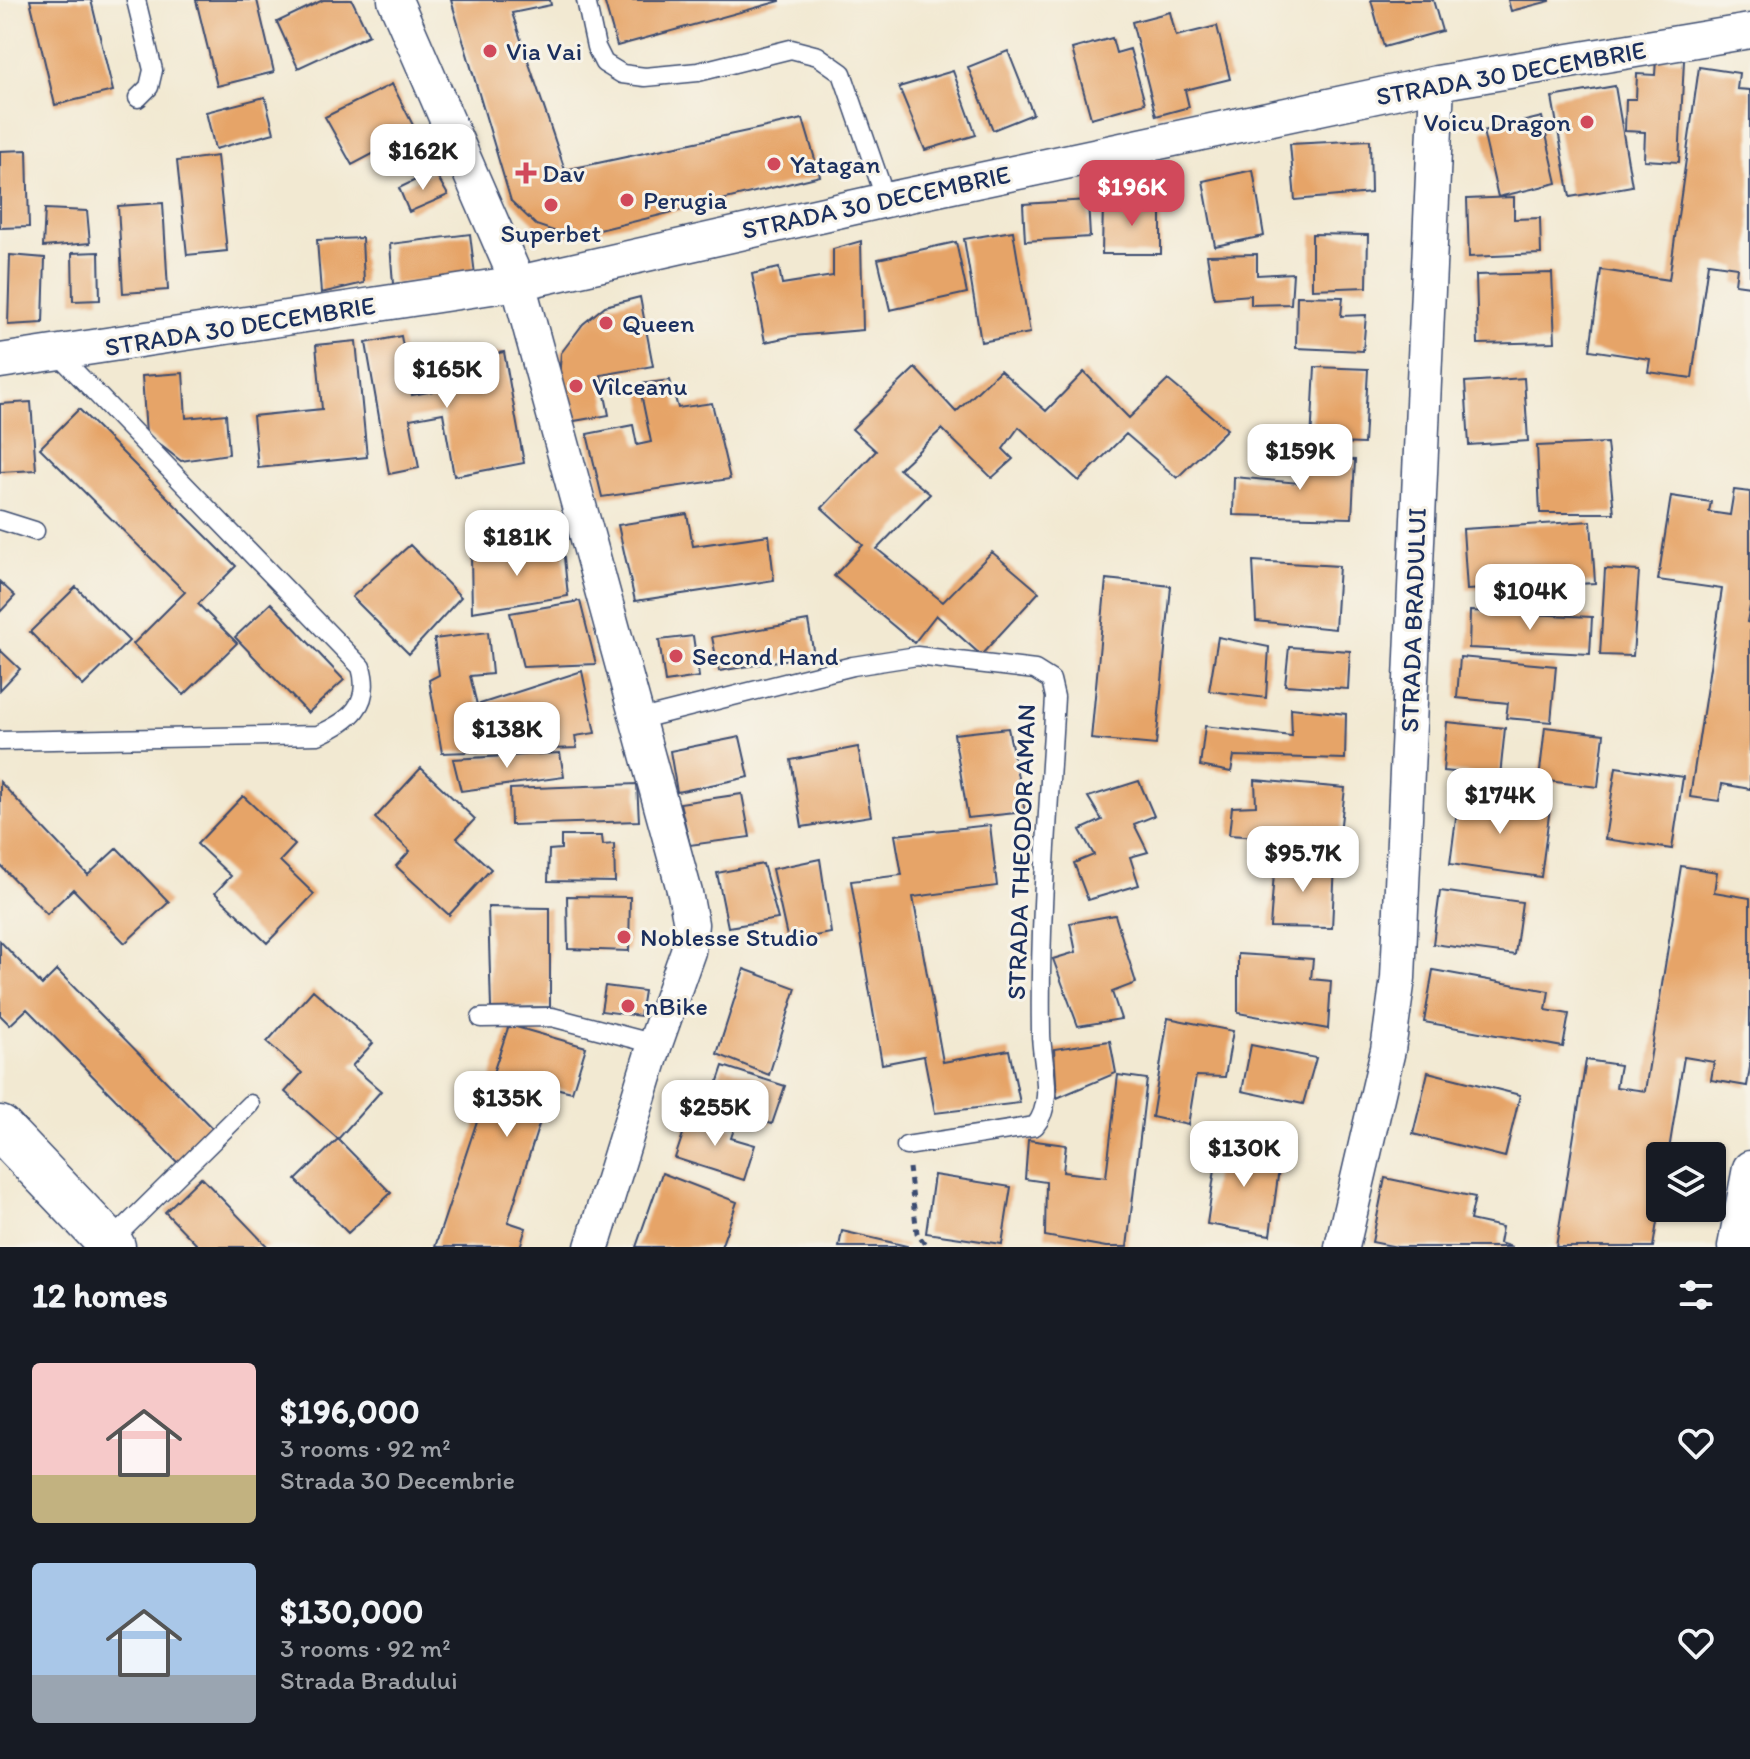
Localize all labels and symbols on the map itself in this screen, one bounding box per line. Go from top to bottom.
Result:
street label: STRADA 30 DECEMBRIE [1374,33,1648,113]
place label: Via Vai [506,35,582,67]
marker: Via Vai [481,42,499,60]
place label: Voicu Dragon [1423,106,1571,138]
marker: Voicu Dragon [1578,113,1596,131]
pin: $162K [367,124,479,192]
place label: Yatagan [790,148,881,180]
marker: Yatagan [765,155,783,173]
place label: Dav [542,157,585,189]
street label: STRADA 30 DECEMBRIE [739,158,1013,246]
pin: $196K [1076,160,1188,228]
marker: Dav [517,164,535,182]
place label: Perugia [643,184,728,216]
marker: Perugia [618,191,636,209]
marker: Superbet [542,196,560,214]
place label: Superbet [501,217,602,249]
street label: STRADA 30 DECEMBRIE [102,289,378,363]
place label: Queen [622,307,695,339]
marker: Queen [597,314,615,332]
pin: $165K [391,342,503,410]
place label: Vîlceanu [592,370,688,402]
marker: Vîlceanu [567,377,585,395]
pin: $159K [1244,424,1356,492]
street label: STRADA BRADULUI [1393,507,1433,733]
pin: $181K [461,510,573,578]
pin: $104K [1474,564,1586,632]
place label: Second Hand [692,640,838,672]
marker: Second Hand [667,647,685,665]
pin: $138K [451,702,563,770]
street label: STRADA THEODOR AMAN [1000,703,1042,1001]
pin: $174K [1444,768,1556,836]
pin: $95.7K [1238,826,1368,894]
place label: Noblesse Studio [640,921,818,953]
marker: Noblesse Studio [615,928,633,946]
place label: nBike [644,990,708,1022]
marker: nBike [619,997,637,1015]
pin: $135K [451,1071,563,1139]
pin: $255K [659,1080,771,1148]
pin: $130K [1188,1121,1300,1189]

